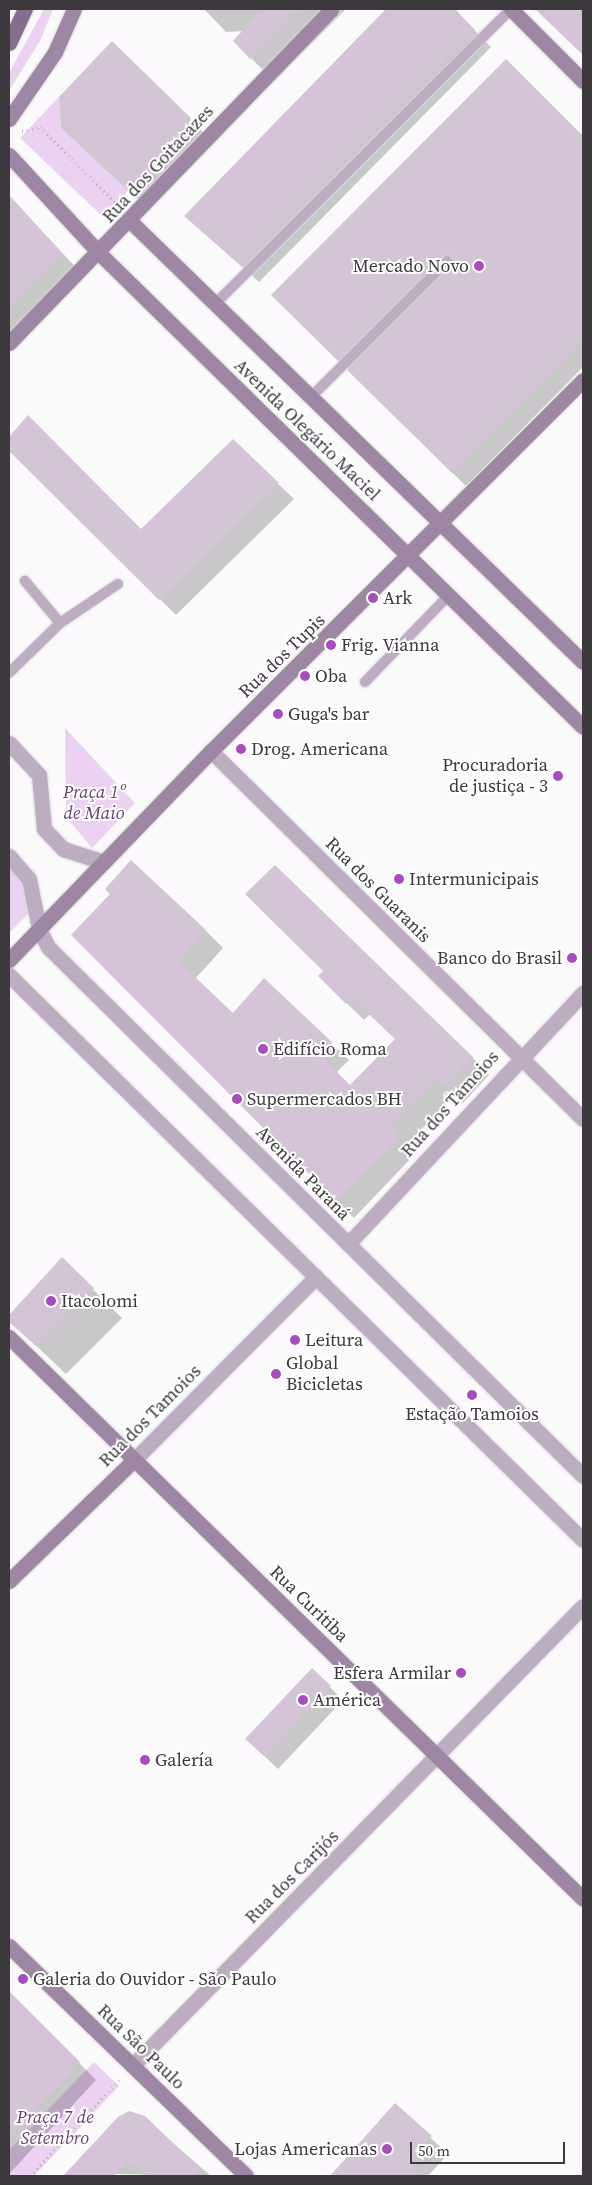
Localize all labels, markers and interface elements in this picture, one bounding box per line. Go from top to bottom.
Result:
street label: Rua dos Goitacazes [98,101,218,227]
place label: Mercado Novo [353,255,469,277]
marker: Mercado Novo [473,260,485,272]
street label: Avenida Olegário Maciel [230,355,384,505]
place label: Ark [383,587,412,609]
marker: Ark [367,592,379,604]
street label: Rua dos Tupis [234,609,330,703]
place label: Frig. Vianna [341,634,440,656]
marker: Frig. Vianna [325,639,337,651]
place label: Oba [315,665,347,687]
marker: Oba [299,670,311,682]
place label: Guga's bar [288,703,369,725]
marker: Guga's bar [272,708,284,720]
place label: Drog. Americana [251,738,388,760]
marker: Drog. Americana [235,743,247,755]
place label: Procuradoria de justiça - 3 [442,755,548,798]
marker: Procuradoria de justiça - 3 [552,770,564,782]
park label: Praça 1º de Maio [63,782,125,824]
street label: Rua dos Guaranis [321,833,435,947]
place label: Intermunicipais [409,868,539,890]
marker: Intermunicipais [393,873,405,885]
place label: Banco do Brasil [437,947,562,969]
marker: Banco do Brasil [566,952,578,964]
place label: Edifício Roma [273,1038,387,1060]
marker: Edifício Roma [257,1043,269,1055]
street label: Rua dos Tamoios [397,1046,503,1162]
place label: Supermercados BH [247,1088,402,1110]
marker: Supermercados BH [231,1093,243,1105]
street label: Avenida Paraná [251,1121,355,1225]
place label: Itacolomi [61,1290,138,1312]
marker: Itacolomi [45,1295,57,1307]
place label: Leitura [305,1329,363,1351]
marker: Leitura [289,1334,301,1346]
place label: Global Bicicletas [286,1353,363,1396]
street label: Rua dos Tamoios [94,1360,206,1472]
marker: Global Bicicletas [270,1368,282,1380]
marker: Estação Tamoios [466,1389,478,1401]
place label: Estação Tamoios [405,1403,539,1425]
street label: Rua Curitiba [265,1561,353,1647]
place label: Esfera Armilar [333,1662,451,1684]
marker: Esfera Armilar [455,1667,467,1679]
place label: América [313,1689,381,1711]
marker: América [297,1694,309,1706]
place label: Galería [155,1749,213,1771]
marker: Galería [139,1754,151,1766]
street label: Rua dos Carijós [241,1826,343,1928]
place label: Galeria do Ouvidor - São Paulo [33,1968,277,1990]
marker: Galeria do Ouvidor - São Paulo [17,1973,29,1985]
street label: Rua São Paulo [93,2000,189,2094]
park label: Praça 7 de Setembro [17,2107,93,2150]
scale bar [412,2132,567,2164]
place label: Lojas Americanas [234,2138,377,2160]
text: 50 m [418,2140,450,2161]
marker: Lojas Americanas [381,2143,393,2155]

